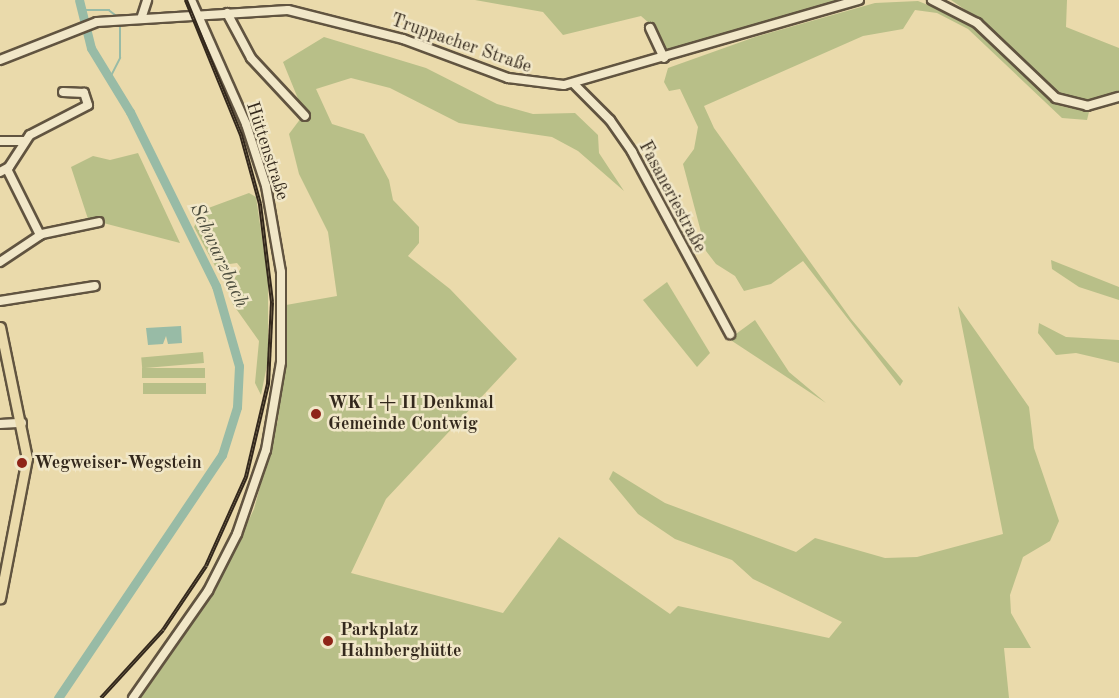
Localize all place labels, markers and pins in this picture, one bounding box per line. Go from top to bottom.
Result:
place label: WK I + II Denkmal Gemeinde Contwig [328,393,494,436]
marker: WK I + II Denkmal Gemeinde Contwig [309,407,323,421]
place label: Wegweiser-Wegstein [34,452,202,474]
marker: Wegweiser-Wegstein [15,456,29,470]
place label: Parkplatz Hahnberghütte [340,620,461,662]
marker: Parkplatz Hahnberghütte [321,634,335,648]

